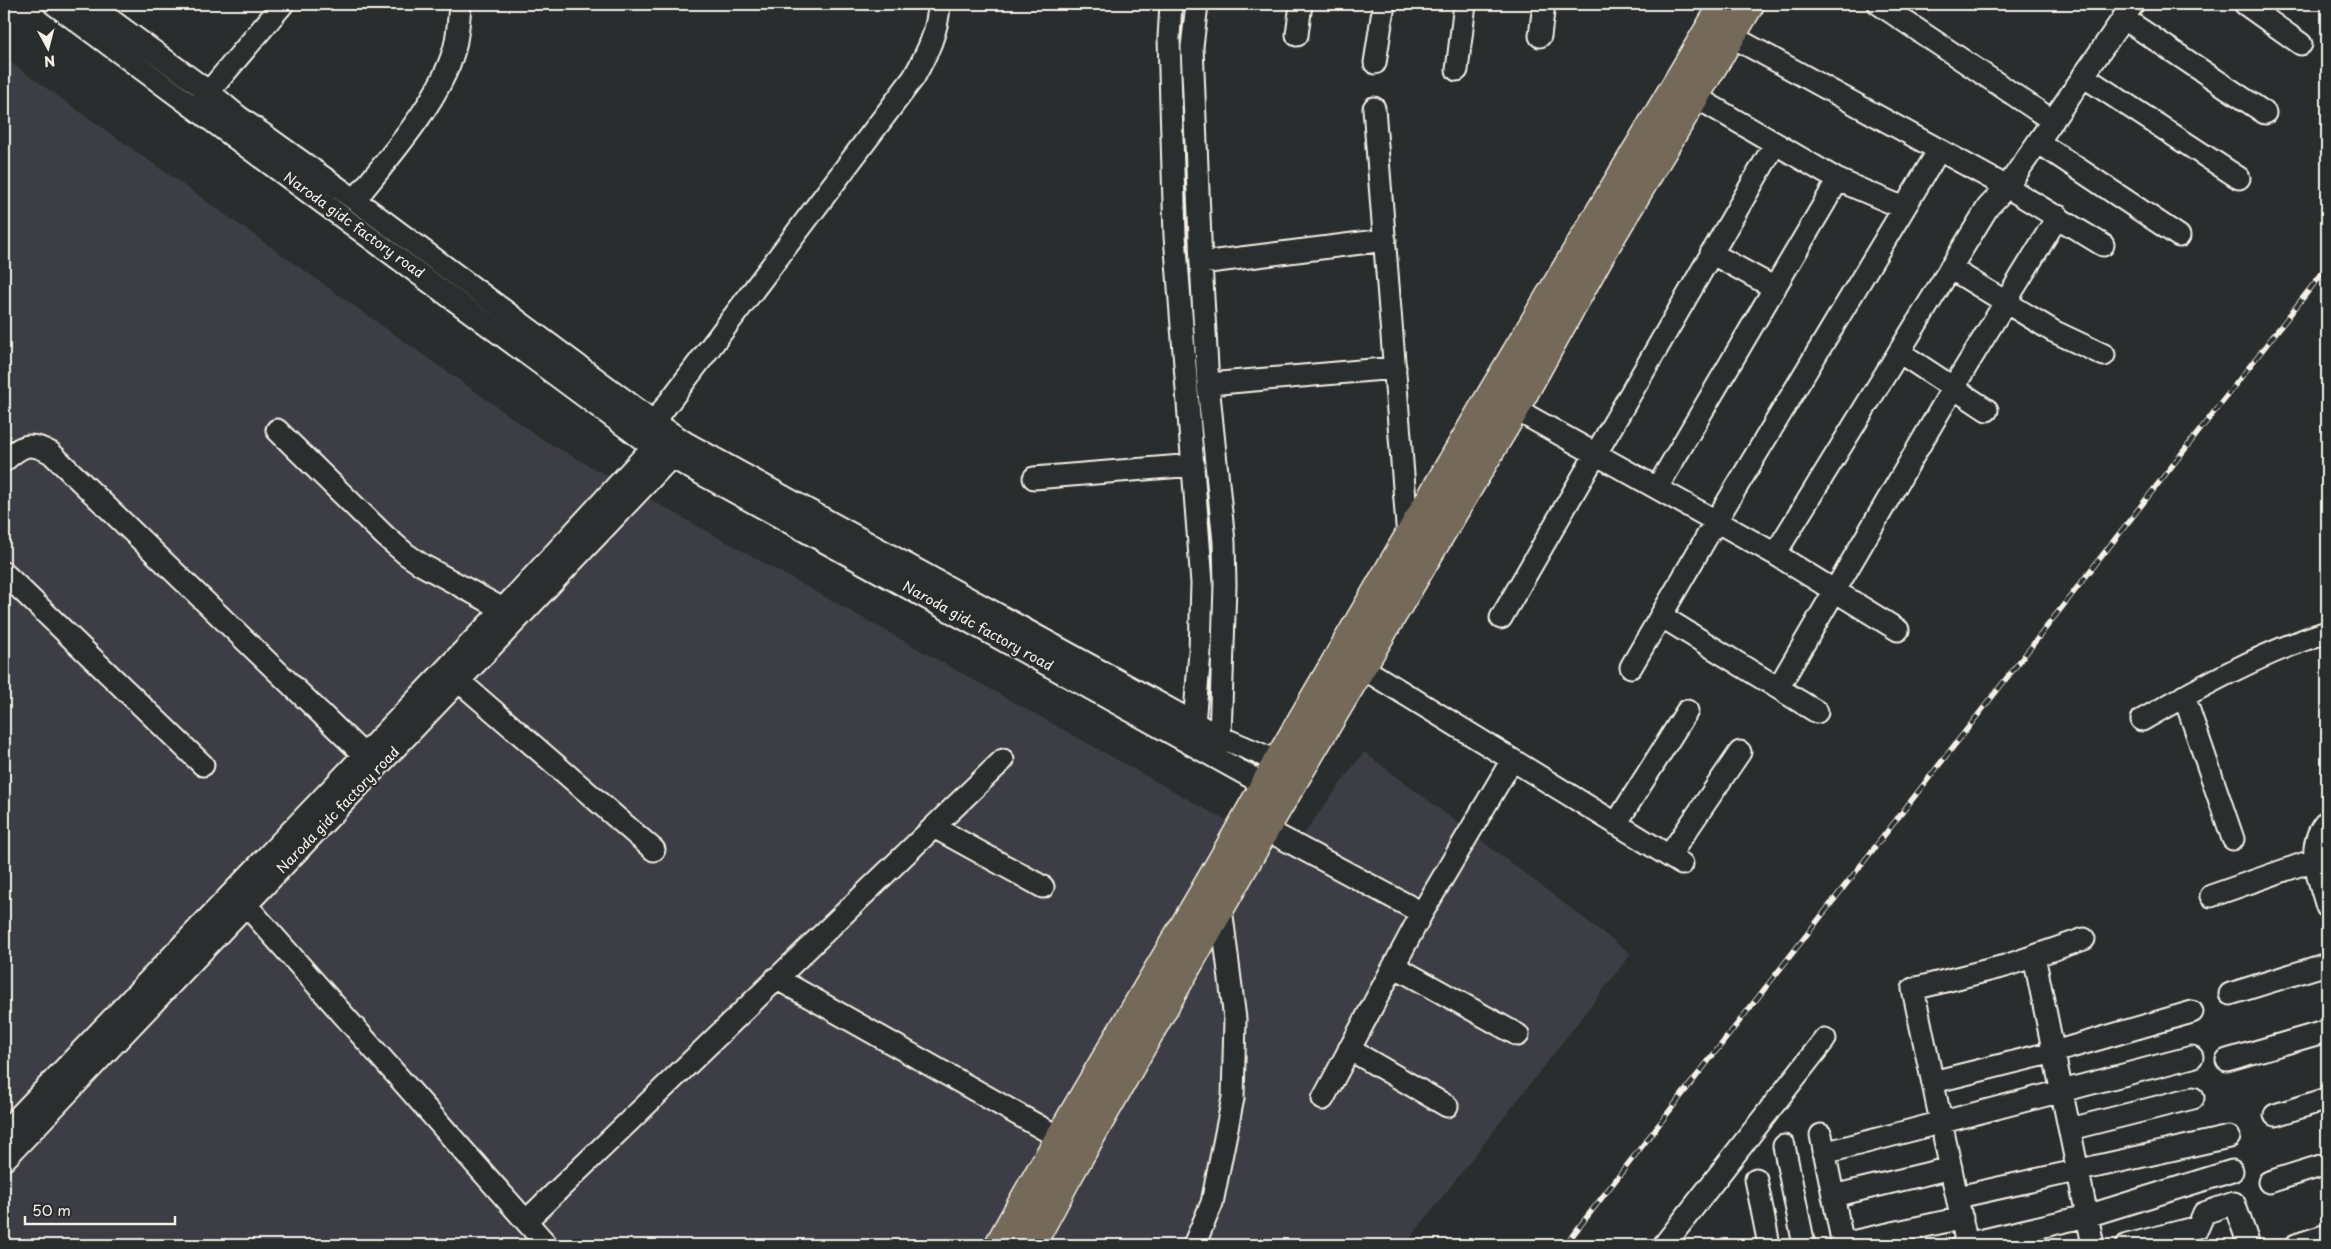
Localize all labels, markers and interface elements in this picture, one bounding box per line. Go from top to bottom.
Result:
north arrow [22,22,72,72]
text: N [43,50,56,72]
street label: Naroda gidc factory road [280,166,429,283]
street label: Naroda gidc factory road [899,575,1057,676]
street label: Naroda gidc factory road [271,741,404,878]
scale bar [25,1194,175,1226]
text: 50 m [32,1198,71,1221]

